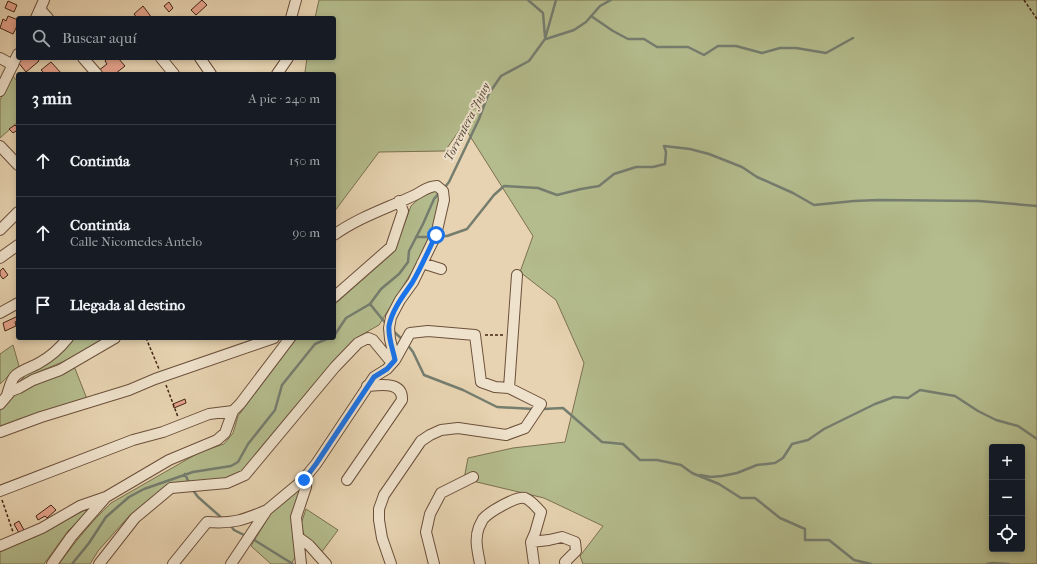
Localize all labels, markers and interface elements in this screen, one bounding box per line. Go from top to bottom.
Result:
search box [16,16,336,60]
icon: search [30,27,52,49]
text: Buscar aquí [62,29,137,47]
water label: Torrentera Jujuy [441,79,493,164]
text: 3 min [32,88,72,108]
text: A pie · 240 m [248,91,320,106]
icon: ahead [32,150,54,172]
text: Continúa [70,152,130,170]
text: 150 m [289,153,320,168]
text: Continúa [70,216,130,234]
icon: ahead [32,222,54,244]
text: 90 m [292,225,320,240]
route start [427,226,445,244]
text: Calle Nicomedes Antelo [70,234,202,249]
icon: arrive [32,294,54,316]
text: Llegada al destino [70,296,185,314]
map controls [989,444,1025,552]
button: + [989,444,1025,480]
route end [295,471,313,489]
button: − [989,480,1025,516]
button: locate [989,516,1025,552]

